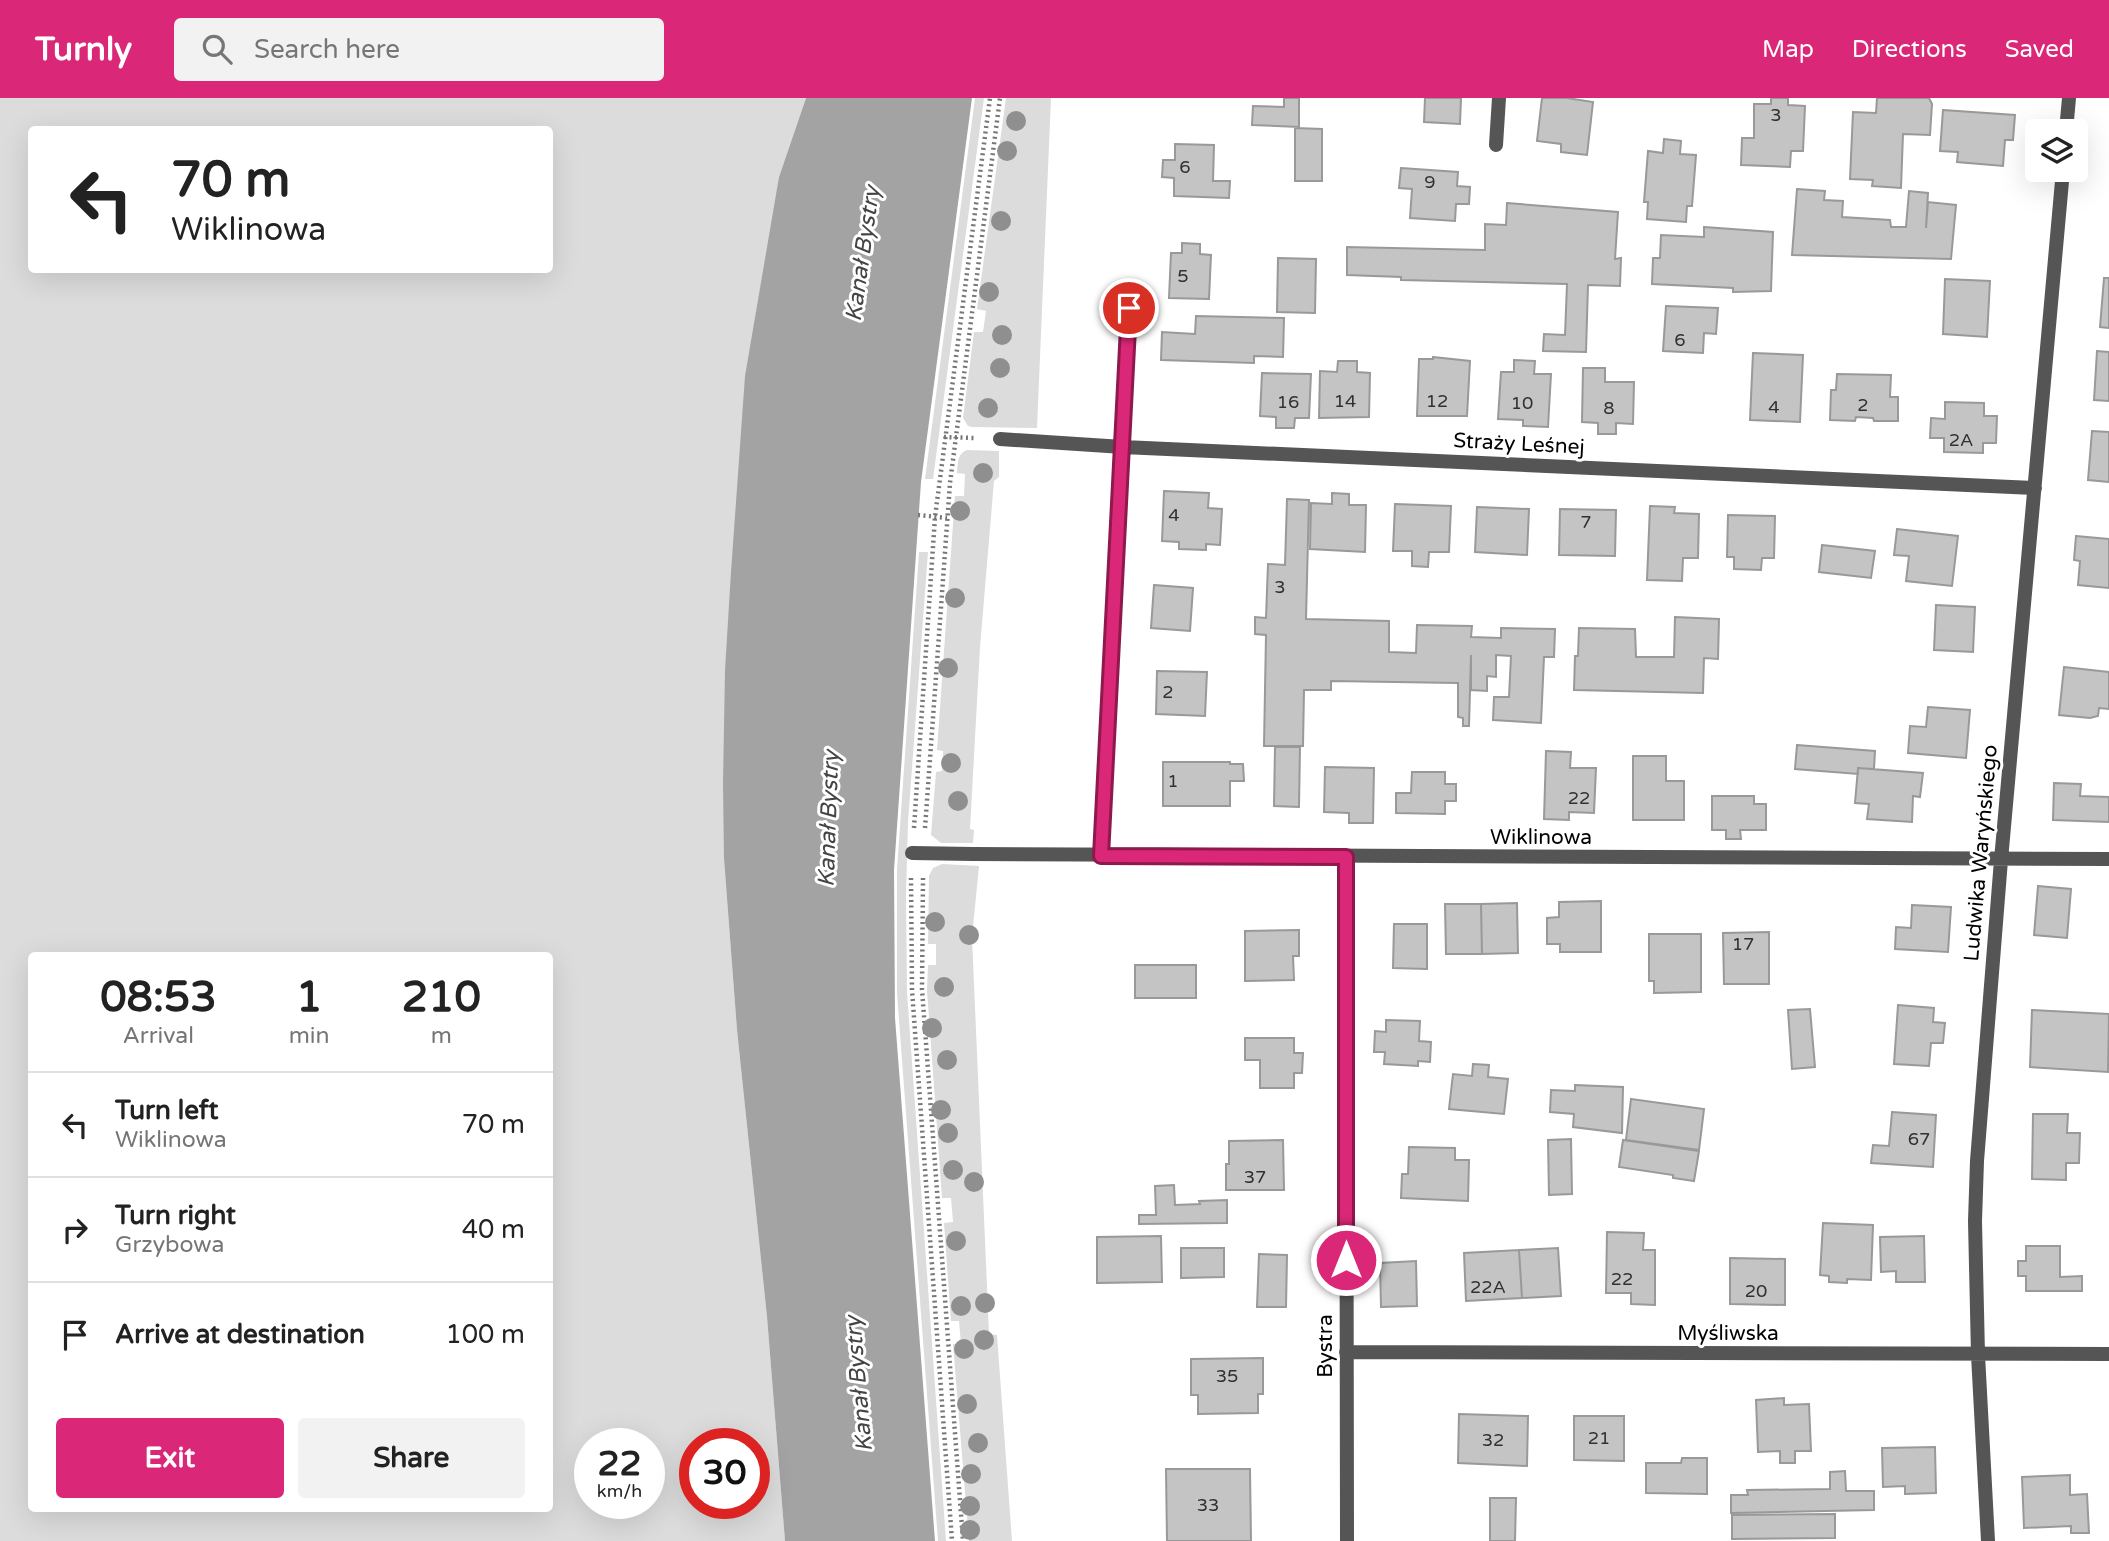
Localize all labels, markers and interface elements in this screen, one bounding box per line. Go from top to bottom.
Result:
search box [174,18,664,81]
text: Turnly [35,30,132,69]
icon: search [198,30,236,68]
text: Search here [254,34,400,65]
text: Map [1762,35,1814,64]
text: Directions [1852,35,1967,64]
text: Saved [2005,35,2074,64]
house number: 3 [1770,104,1782,126]
map controls [2025,119,2088,182]
button: layers [2025,119,2088,182]
text: 70 m [171,151,290,210]
icon: left [56,154,147,245]
house number: 6 [1179,156,1191,178]
house number: 9 [1424,171,1436,193]
water label: Kanał Bystry [840,182,887,323]
text: Wiklinowa [171,211,326,249]
house number: 5 [1177,265,1189,287]
pin [1099,278,1159,338]
icon: arrive [1110,289,1148,327]
house number: 6 [1674,329,1686,351]
house number: 14 [1334,390,1356,412]
house number: 12 [1426,390,1448,412]
house number: 16 [1277,391,1299,413]
house number: 10 [1511,392,1533,414]
house number: 2 [1857,394,1869,416]
house number: 4 [1768,396,1780,418]
house number: 8 [1603,397,1615,419]
street label: Straży Leśnej [1453,428,1585,460]
house number: 2A [1949,429,1973,451]
house number: 4 [1168,504,1180,526]
house number: 7 [1580,511,1592,533]
house number: 3 [1274,576,1286,598]
house number: 2 [1162,681,1174,703]
street label: Ludwika Waryńskiego [1959,744,2003,962]
water label: Kanał Bystry [813,748,845,887]
house number: 1 [1167,770,1179,792]
house number: 22 [1568,787,1590,809]
street label: Wiklinowa [1490,825,1592,850]
house number: 17 [1732,933,1754,955]
text: 08:53 [100,972,217,1023]
text: 1 [296,972,322,1023]
text: 210 [402,972,481,1023]
text: Arrival [123,1022,194,1050]
text: min [289,1022,330,1050]
text: m [431,1022,452,1050]
text: Turn left [115,1095,218,1126]
icon: left [56,1106,94,1144]
text: 70 m [462,1109,525,1140]
text: Wiklinowa [115,1126,227,1154]
house number: 67 [1908,1128,1930,1150]
house number: 37 [1244,1166,1266,1188]
text: Turn right [115,1200,236,1231]
icon: right [56,1211,94,1249]
text: 40 m [462,1214,525,1245]
position arrow [1309,1223,1383,1297]
text: Grzybowa [115,1231,224,1259]
house number: 22 [1611,1268,1633,1290]
house number: 22A [1470,1276,1506,1298]
house number: 20 [1745,1280,1767,1302]
water label: Kanał Bystry [839,1312,879,1453]
street label: Bystra [1313,1314,1338,1378]
icon: arrive [56,1316,94,1354]
text: Arrive at destination [115,1319,365,1350]
text: 100 m [445,1319,525,1350]
street label: Myśliwska [1677,1321,1779,1346]
house number: 35 [1216,1365,1238,1387]
button: Exit [56,1418,284,1498]
button: Share [298,1418,525,1498]
house number: 21 [1588,1427,1610,1449]
speed limit sign: 30 [679,1428,770,1519]
house number: 32 [1482,1429,1504,1451]
text: 22 [598,1443,641,1485]
text: km/h [597,1480,642,1502]
house number: 33 [1197,1494,1219,1516]

